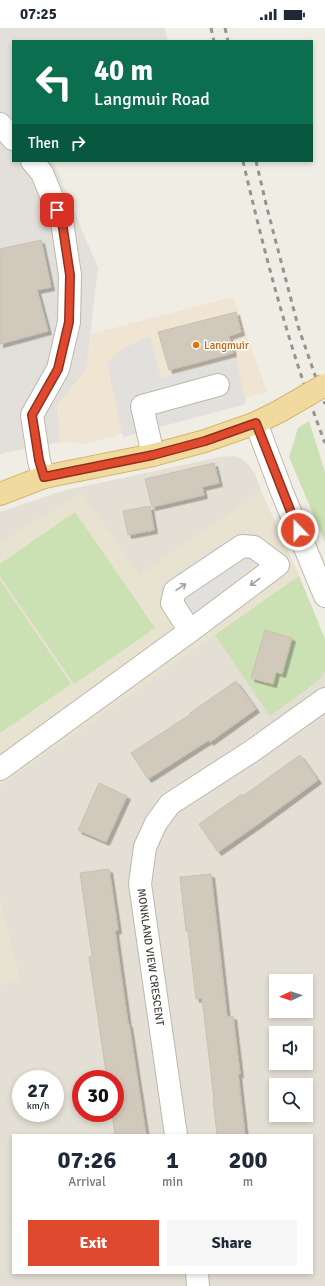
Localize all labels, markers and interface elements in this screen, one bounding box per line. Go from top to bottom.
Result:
text: 07:25 [20,5,57,23]
text: 40 m [94,54,153,88]
icon: left [28,56,80,108]
text: Langmuir Road [94,88,210,110]
icon: right [67,132,89,154]
text: Then [28,134,59,152]
pin [40,193,74,227]
icon: arrive [46,199,68,221]
place label: Langmuir [204,339,249,352]
marker: Langmuir [191,340,201,350]
position arrow [277,509,319,551]
one-way arrow [250,578,261,587]
one-way arrow [175,583,186,591]
street label: MONKLAND VIEW CRESCENT [134,888,167,1027]
north arrow [269,974,313,1018]
map controls [269,974,313,1122]
button: sound [269,1026,313,1070]
speed limit sign: 30 [72,1070,124,1122]
text: 27 [27,1078,49,1103]
button: search [269,1078,313,1122]
text: km/h [27,1100,49,1112]
text: 07:26 [58,1145,116,1175]
text: 1 [166,1145,179,1175]
text: 200 [229,1145,267,1175]
text: Arrival [68,1174,106,1190]
text: min [162,1174,183,1190]
text: m [243,1174,253,1190]
button: Exit [28,1220,159,1266]
button: Share [167,1220,297,1266]

